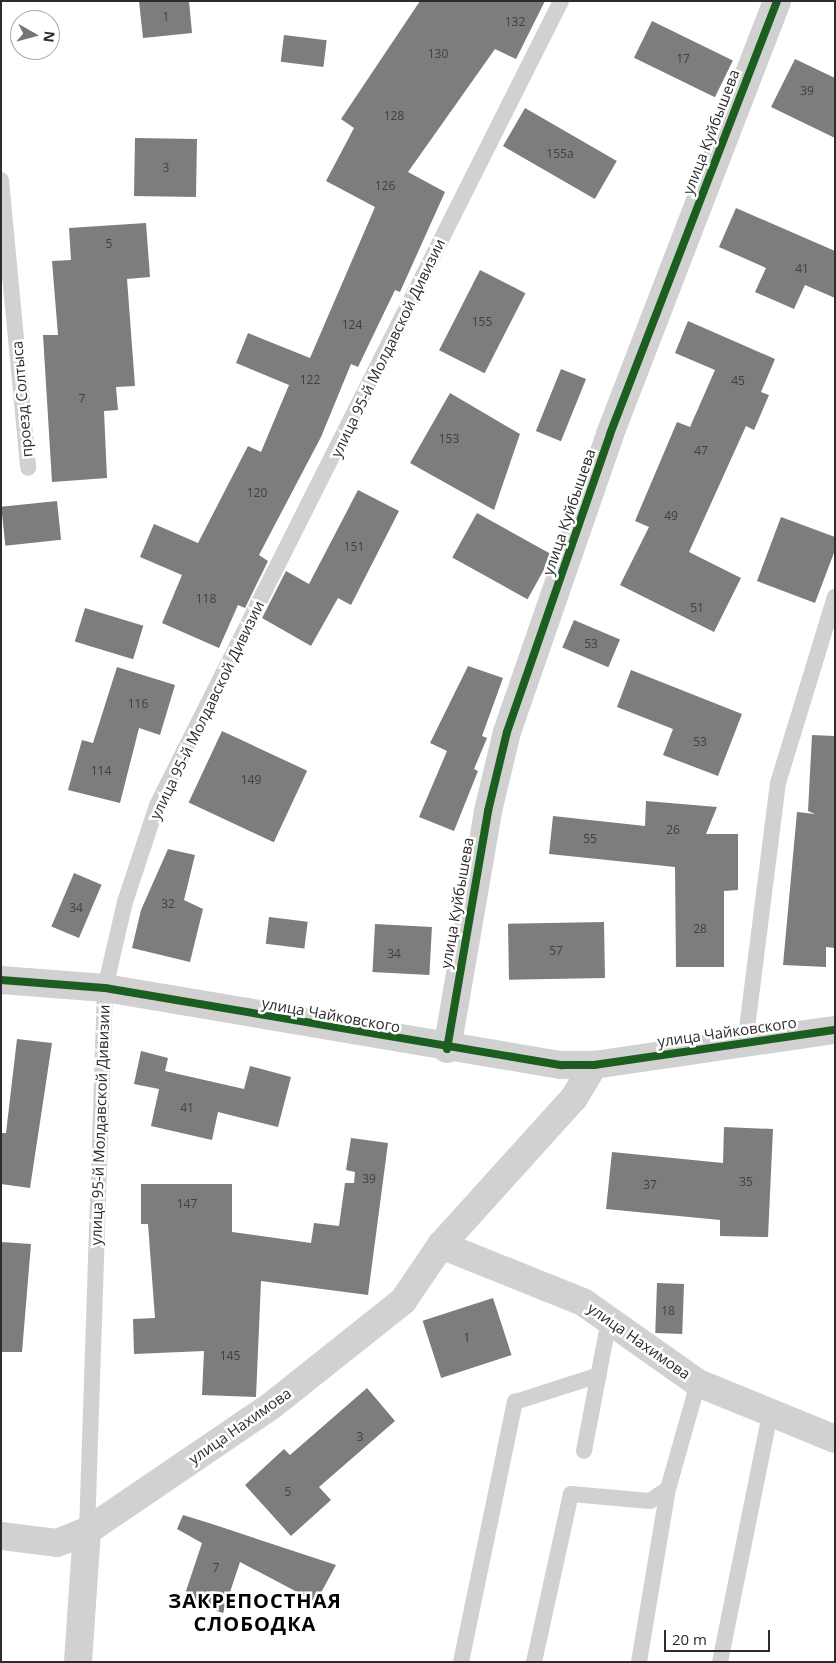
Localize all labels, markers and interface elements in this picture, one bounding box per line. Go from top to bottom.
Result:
north arrow [10,10,60,60]
house number: 1 [163,10,169,24]
house number: 132 [505,15,525,29]
text: N [39,30,60,44]
house number: 130 [428,47,448,61]
house number: 17 [676,52,690,66]
street label: улица Куйбышева [679,67,743,197]
house number: 39 [800,84,814,98]
house number: 128 [384,109,404,123]
house number: 155а [546,147,574,161]
house number: 3 [163,161,169,175]
house number: 126 [375,179,395,193]
street label: улица 95-й Молдавской Дивизии [327,236,449,460]
house number: 5 [106,237,112,251]
house number: 41 [795,262,809,276]
house number: 155 [472,315,492,329]
house number: 124 [342,318,362,332]
street label: проезд Солтыса [8,340,36,458]
house number: 122 [300,373,320,387]
house number: 45 [731,374,745,388]
house number: 7 [79,392,85,406]
house number: 153 [439,432,459,446]
house number: 47 [694,444,708,458]
street label: улица Куйбышева [539,446,599,578]
house number: 120 [247,486,267,500]
house number: 49 [664,509,678,523]
house number: 151 [344,540,364,554]
house number: 118 [196,592,216,606]
street label: улица 95-й Молдавской Дивизии [146,598,268,822]
house number: 51 [690,601,704,615]
house number: 53 [584,637,598,651]
house number: 116 [128,697,148,711]
house number: 53 [693,735,707,749]
house number: 114 [91,764,111,778]
house number: 149 [241,773,261,787]
house number: 26 [666,823,680,837]
house number: 55 [583,832,597,846]
street label: улица Куйбышева [437,836,477,970]
house number: 32 [161,897,175,911]
house number: 34 [69,901,83,915]
house number: 28 [693,922,707,936]
house number: 57 [549,944,563,958]
house number: 34 [387,947,401,961]
street label: улица Чайковского [260,994,402,1036]
street label: улица 95-й Молдавской Дивизии [87,1004,113,1246]
street label: улица Чайковского [656,1013,798,1051]
house number: 41 [180,1101,194,1115]
house number: 39 [362,1172,376,1186]
house number: 35 [739,1175,753,1189]
house number: 37 [643,1178,657,1192]
house number: 147 [177,1197,197,1211]
street label: улица Нахимова [584,1299,694,1383]
house number: 18 [661,1304,675,1318]
house number: 1 [464,1331,470,1345]
house number: 145 [220,1349,240,1363]
street label: улица Нахимова [185,1384,295,1468]
house number: 3 [357,1430,363,1444]
house number: 5 [285,1485,291,1499]
house number: 7 [213,1561,219,1575]
district label: ЗАКРЕПОСТНАЯ СЛОБОДКА [167,1589,343,1636]
scale bar [666,1620,772,1652]
text: 20 m [672,1629,707,1649]

